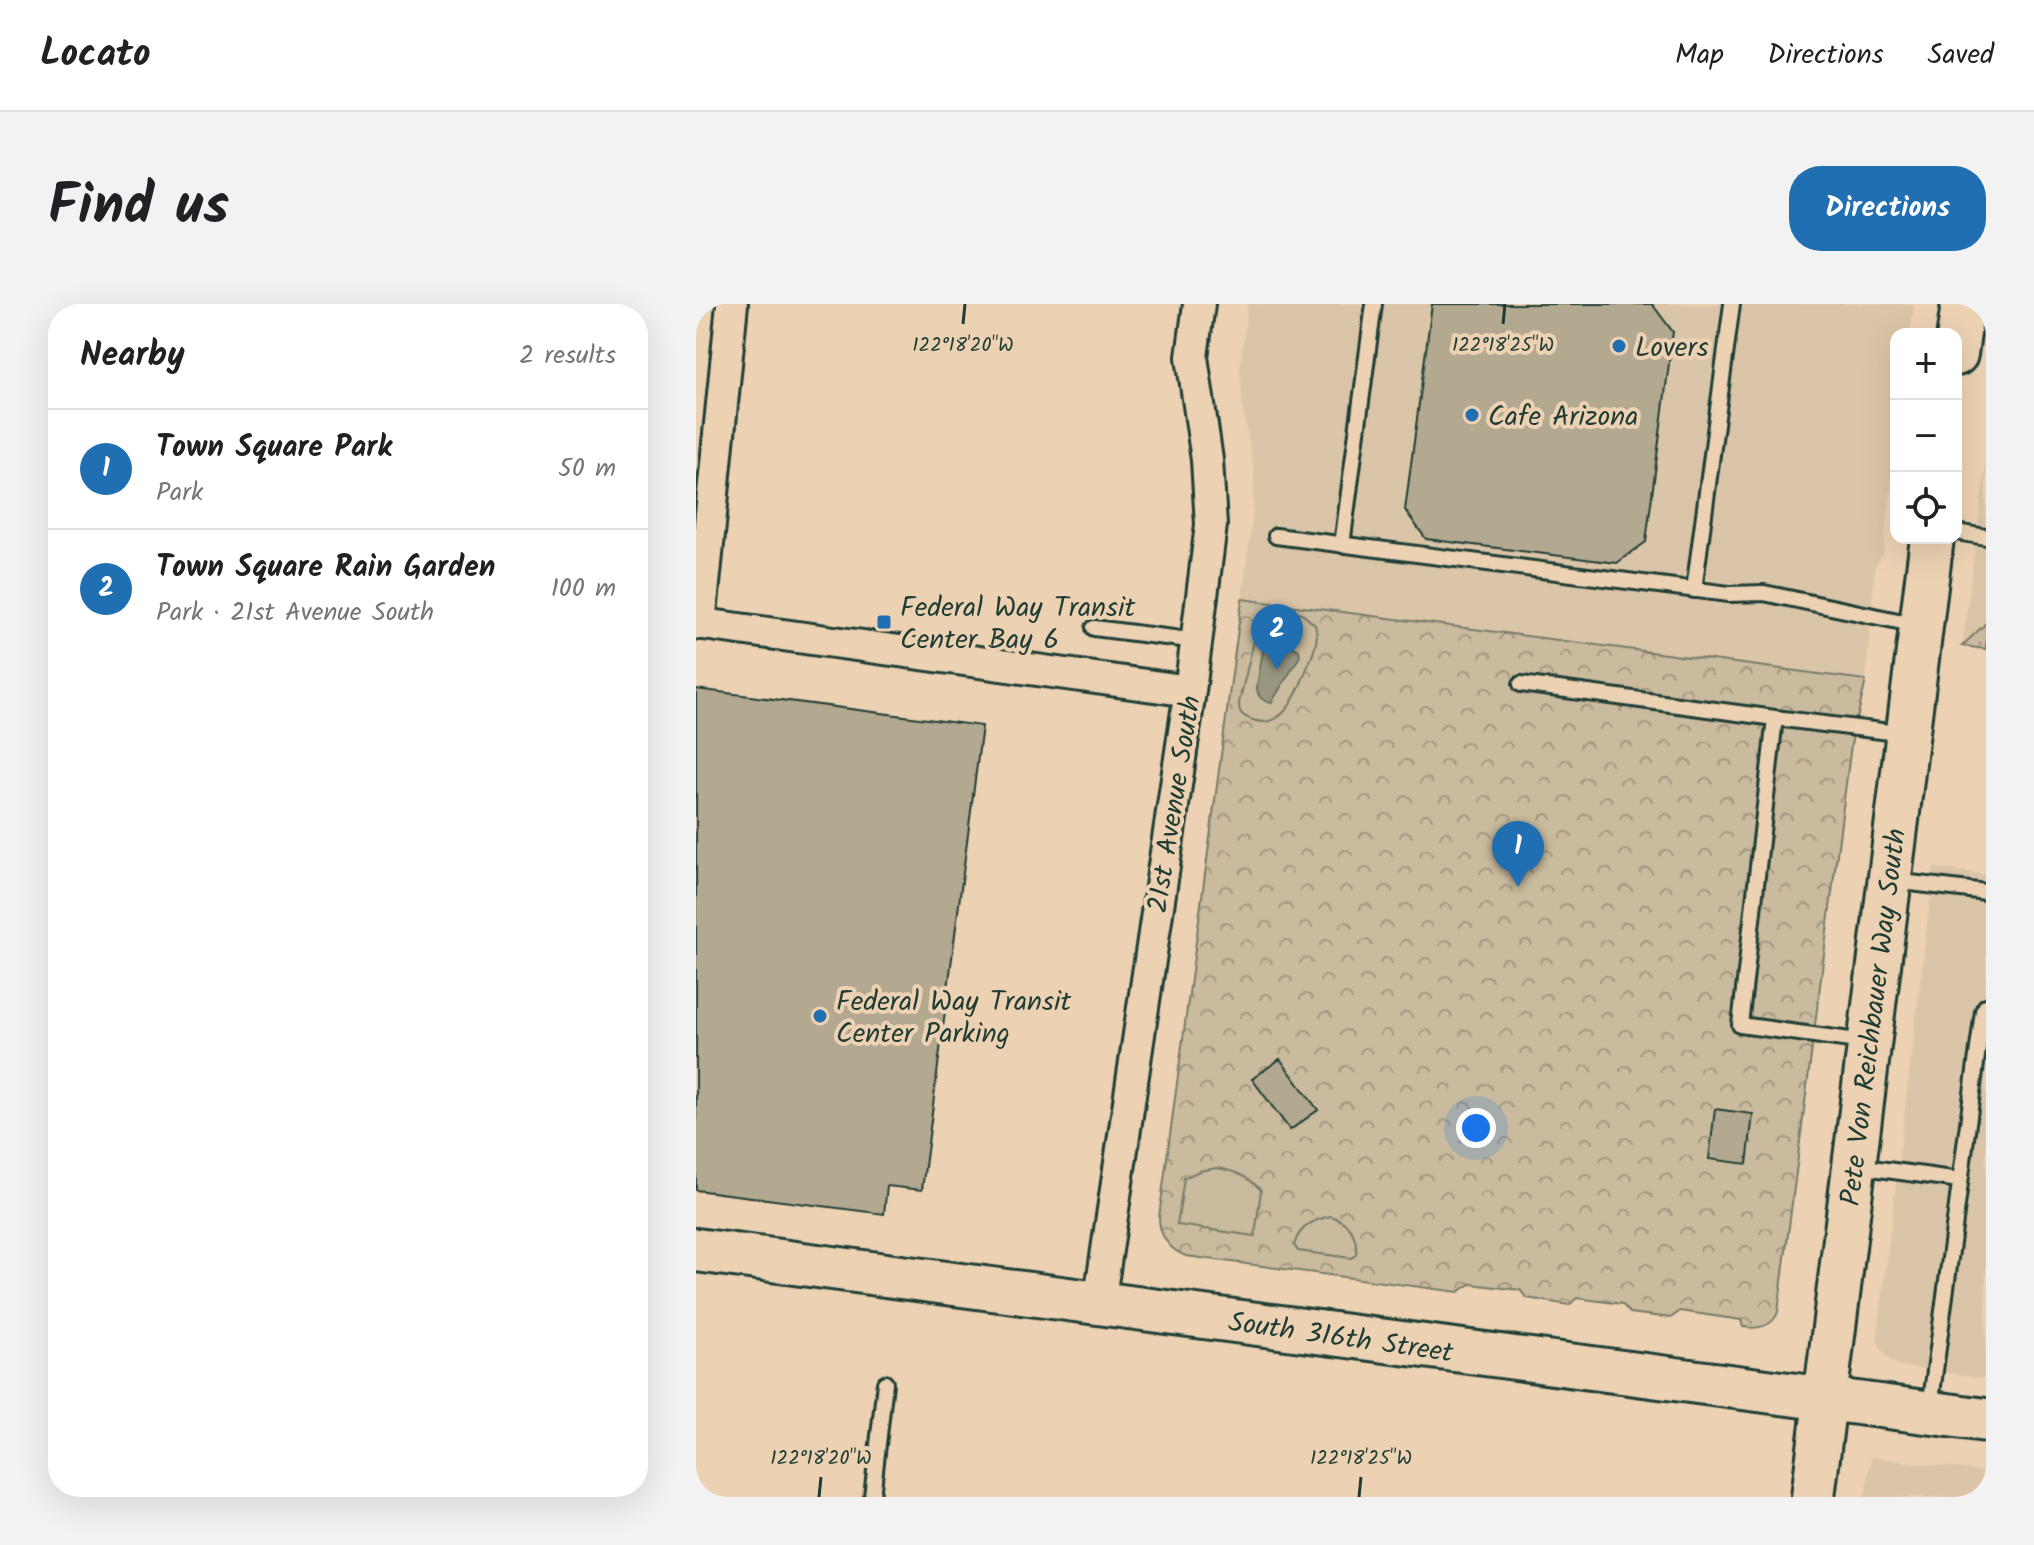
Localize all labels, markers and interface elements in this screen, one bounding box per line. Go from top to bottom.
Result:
text: Locato [40,25,151,85]
text: Map [1675,33,1724,78]
text: Directions [1768,33,1884,78]
text: Saved [1928,33,1994,78]
text: Find us [48,163,229,253]
button: Directions [1789,166,1986,251]
place label: Lovers [1635,326,1709,371]
map controls [1890,328,1962,544]
button: + [1890,328,1962,400]
text: Nearby [80,329,185,383]
text: 122°18'20"W [912,330,1014,362]
text: 122°18'25"W [1452,330,1554,362]
text: 2 results [519,335,616,377]
marker: Lovers [1610,337,1628,355]
place label: Cafe Arizona [1488,395,1638,440]
button: − [1890,400,1962,472]
marker: Cafe Arizona [1463,406,1481,424]
text: Town Square Park [156,424,392,472]
text: 1 [102,448,110,490]
text: 50 m [558,448,616,490]
text: Park [156,472,203,514]
button: locate [1890,472,1962,544]
text: Town Square Rain Garden [156,544,495,592]
text: 2 [98,568,114,610]
text: 100 m [551,568,616,610]
place label: Federal Way Transit Center Bay 6 [900,586,1137,663]
text: Park · 21st Avenue South [156,592,434,634]
pin: 2 [1251,604,1303,670]
marker: Federal Way Transit Center Bay 6 [875,613,893,631]
street label: 21st Avenue South [1136,692,1215,916]
pin: 1 [1492,821,1544,887]
street label: Pete Von Reichbauer Way South [1829,826,1920,1209]
place label: Federal Way Transit Center Parking [836,980,1073,1057]
marker: Federal Way Transit Center Parking [811,1007,829,1025]
your location [1456,1108,1496,1148]
street label: South 316th Street [1225,1300,1457,1377]
text: 122°18'20"W [770,1443,872,1475]
text: 122°18'25"W [1310,1443,1412,1475]

